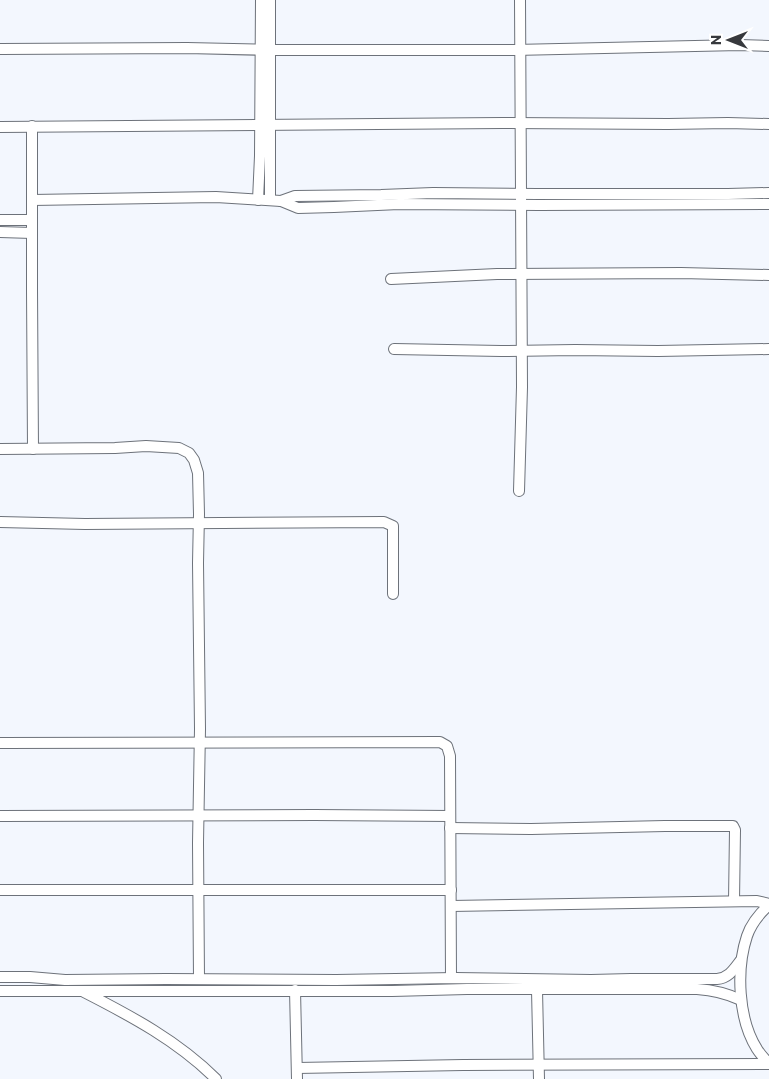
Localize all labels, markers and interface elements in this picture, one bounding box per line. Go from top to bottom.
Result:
north arrow [704,15,754,65]
text: N [707,35,724,45]

